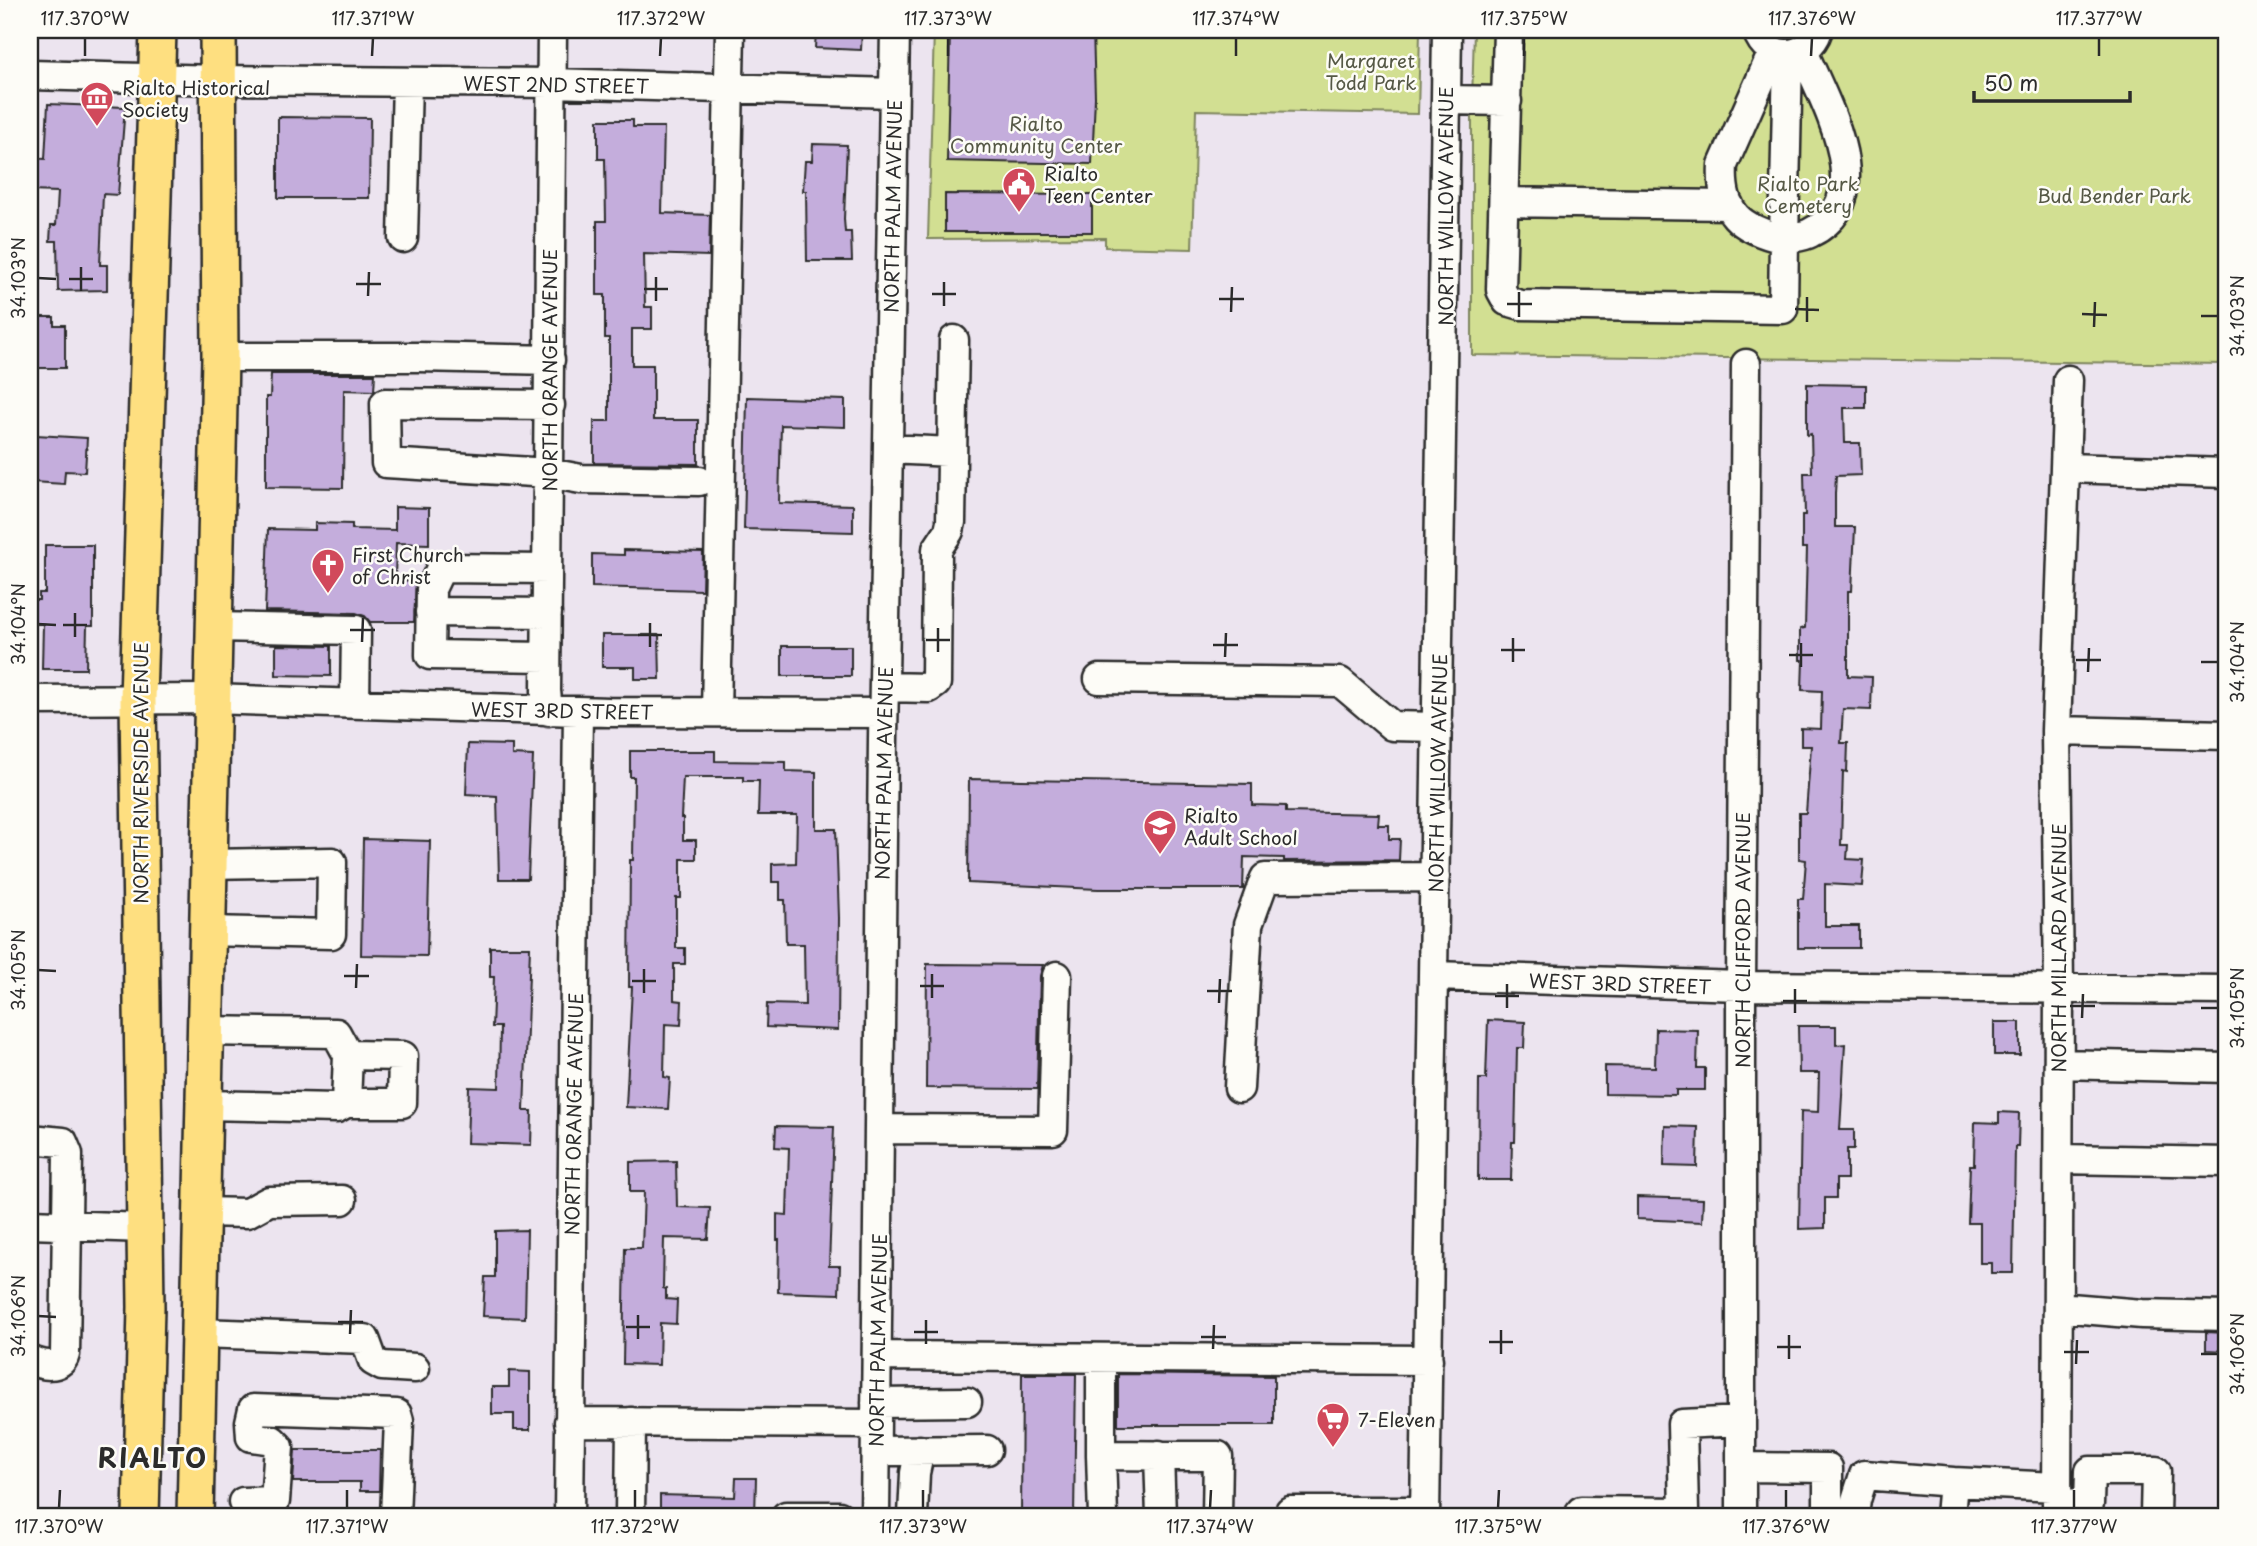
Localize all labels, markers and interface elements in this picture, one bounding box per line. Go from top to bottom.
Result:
text: 117.370°W [41,4,130,31]
text: 117.371°W [332,4,415,31]
text: 117.372°W [617,4,706,31]
text: 117.373°W [904,4,993,31]
text: 117.374°W [1192,4,1280,31]
text: 117.375°W [1480,4,1568,31]
text: 117.376°W [1768,4,1857,31]
text: 117.377°W [2056,4,2143,31]
park label: Margaret Todd Park [1325,46,1417,96]
scale bar [1974,60,2129,104]
text: 50 m [1984,66,2038,98]
street label: WEST 2ND STREET [463,68,649,100]
place label: Rialto Historical Society [122,73,270,123]
museum icon: Rialto Historical Society [78,79,116,128]
street label: NORTH WILLOW AVENUE [1431,86,1459,326]
street label: NORTH PALM AVENUE [876,99,908,313]
park label: Rialto Community Center [950,109,1122,159]
place label: Rialto Teen Center [1044,159,1153,209]
public building icon: Rialto Teen Center [1000,165,1038,214]
park label: Rialto Park Cemetery [1757,169,1859,219]
park label: Bud Bender Park [2037,181,2192,209]
text: 34.103°N [4,237,31,319]
street label: NORTH ORANGE AVENUE [535,249,563,491]
text: 34.103°N [2223,275,2250,357]
place label: First Church of Christ [352,540,464,590]
church icon: First Church of Christ [309,546,347,595]
text: 34.104°N [4,583,31,665]
text: 34.104°N [2223,621,2250,703]
street label: NORTH RIVERSIDE AVENUE [126,642,154,904]
street label: NORTH WILLOW AVENUE [1421,653,1453,893]
street label: NORTH PALM AVENUE [867,666,899,880]
street label: WEST 3RD STREET [471,694,654,726]
place label: Rialto Adult School [1184,801,1298,851]
school or university icon: Rialto Adult School [1141,807,1179,856]
street label: NORTH CLIFFORD AVENUE [1728,812,1756,1068]
street label: NORTH MILLARD AVENUE [2044,823,2072,1073]
text: 34.105°N [4,929,31,1011]
street label: WEST 3RD STREET [1528,966,1712,1000]
text: 34.105°N [2223,967,2250,1049]
street label: NORTH ORANGE AVENUE [557,992,589,1236]
street label: NORTH PALM AVENUE [861,1233,893,1447]
text: 34.106°N [4,1275,31,1357]
text: 34.106°N [2223,1313,2250,1395]
supermarket icon: 7-Eleven [1314,1400,1352,1449]
place label: 7-Eleven [1358,1405,1436,1433]
district label: RIALTO [98,1438,208,1477]
text: 117.370°W [15,1512,104,1539]
text: 117.371°W [306,1512,389,1539]
text: 117.372°W [591,1512,680,1539]
text: 117.373°W [879,1512,968,1539]
text: 117.374°W [1166,1512,1254,1539]
text: 117.375°W [1454,1512,1542,1539]
text: 117.376°W [1742,1512,1831,1539]
text: 117.377°W [2031,1512,2118,1539]

